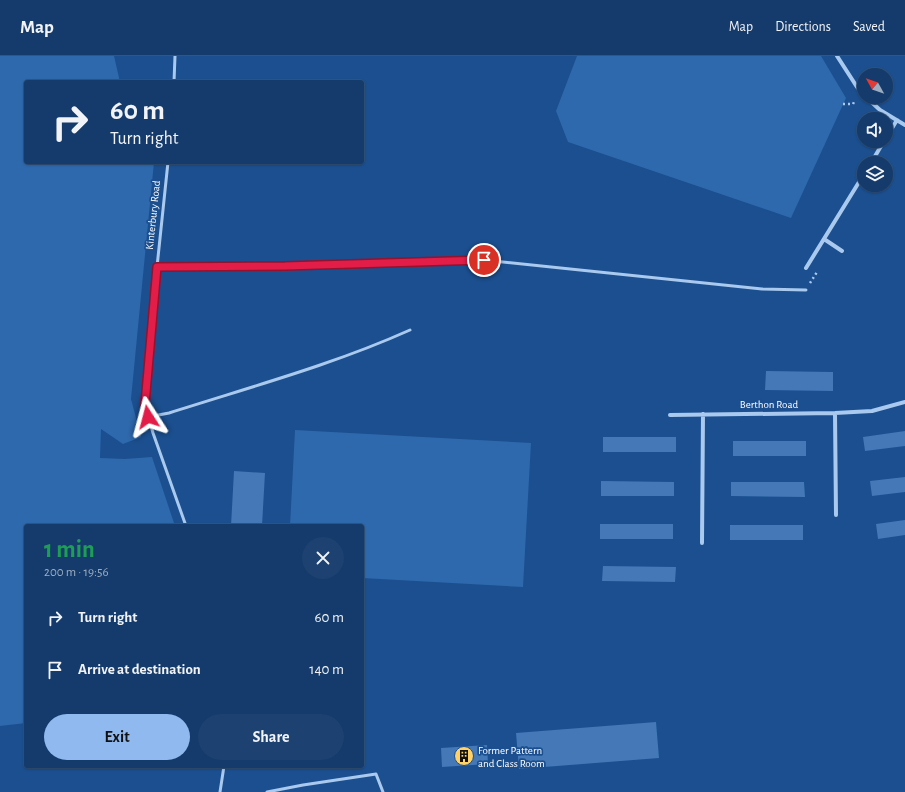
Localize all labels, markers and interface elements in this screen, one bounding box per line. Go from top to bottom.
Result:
text: Map [20,18,54,37]
text: Map [729,20,753,34]
text: Directions [775,20,831,34]
text: Saved [853,20,885,34]
north arrow [857,68,893,104]
map controls [857,68,893,192]
icon: right [44,96,96,148]
text: 60 m [110,97,165,125]
button: sound [857,112,893,148]
text: Turn right [110,130,179,148]
button: layers [857,156,893,192]
street label: Kinterbury Road [144,180,162,250]
pin [467,243,501,277]
icon: arrive [473,249,495,271]
position arrow [127,396,169,438]
street label: Berthon Road [740,399,798,410]
button: close [302,537,344,579]
text: 1 min [44,538,95,562]
text: 200 m · 19:56 [44,566,109,579]
icon: right [44,607,66,629]
text: Turn right [78,610,137,625]
text: 60 m [315,610,344,625]
icon: arrive [44,659,66,681]
text: Arrive at destination [78,662,201,677]
text: 140 m [309,662,344,677]
button: Exit [44,714,190,760]
button: Share [198,714,344,760]
building icon: Former Pattern and Class Room [453,745,475,767]
place label: Former Pattern and Class Room [478,745,545,769]

